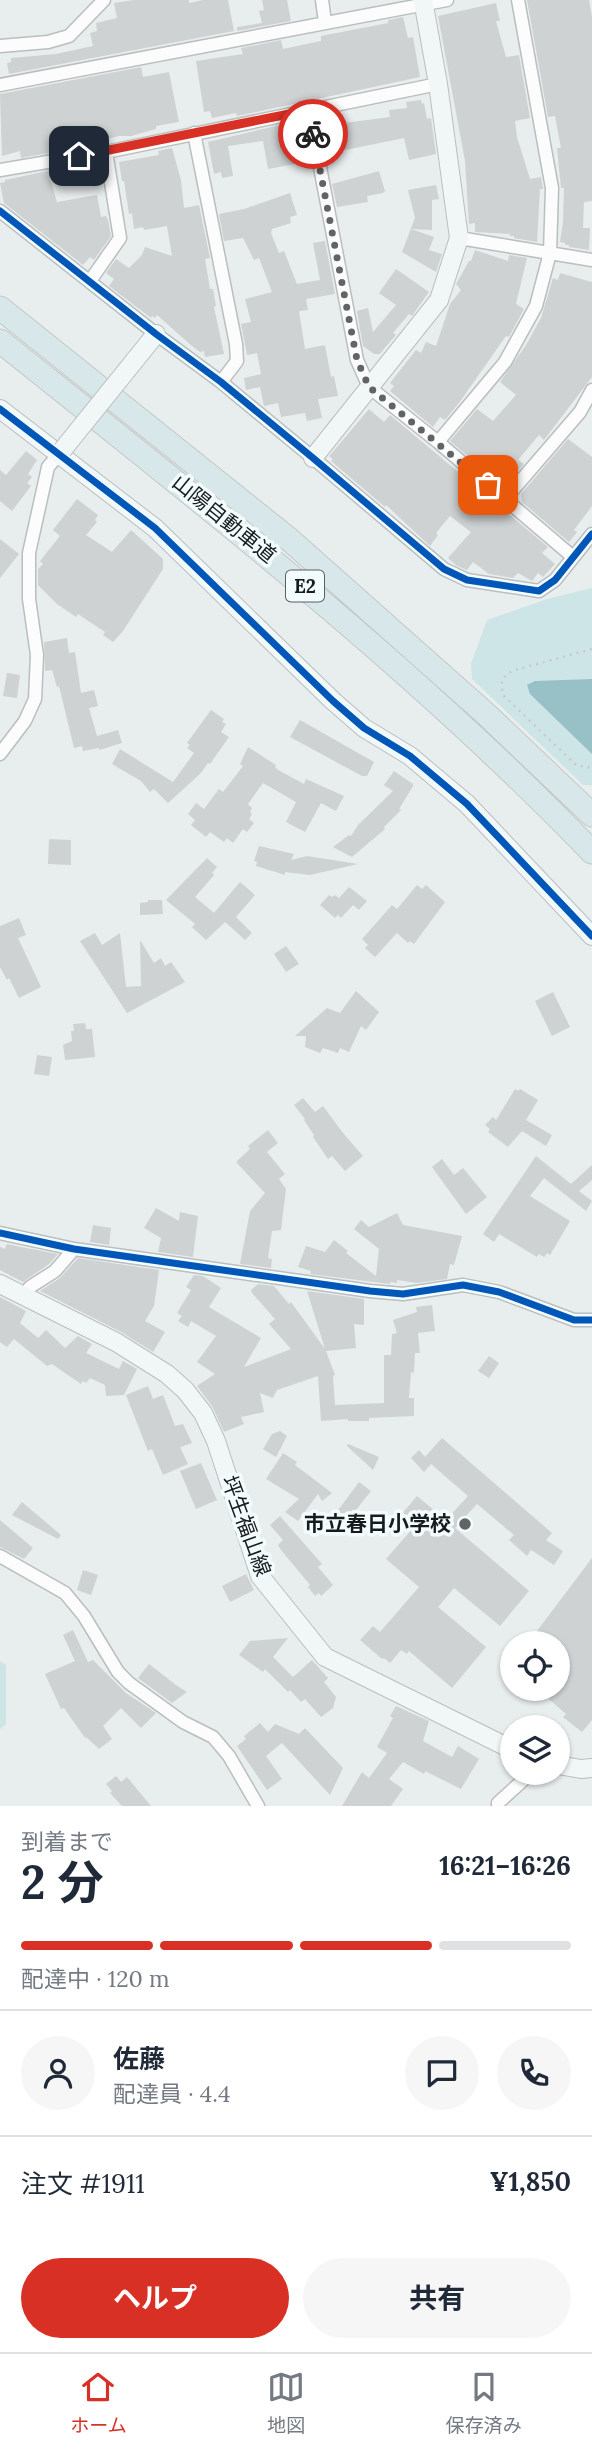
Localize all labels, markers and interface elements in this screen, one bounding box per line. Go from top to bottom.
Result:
courier [278,99,348,169]
icon: bike [294,115,332,153]
pin [49,126,109,186]
icon: home [60,137,98,175]
pin [458,455,518,515]
icon: bag [469,466,507,504]
street label: 山陽自動車道 [167,468,282,569]
road number: E2 [286,570,324,601]
street label: 坪生福山線 [216,1472,277,1580]
place label: 市立春日小学校 [304,1510,451,1537]
marker: 市立春日小学校 [457,1516,473,1532]
map controls [500,1631,570,1785]
button: locate [500,1631,570,1701]
button: layers [500,1715,570,1785]
text: 到着まで [21,1827,113,1856]
text: 16:21–16:26 [439,1849,571,1882]
text: 2 分 [21,1853,104,1912]
text: 配達中 · 120 m [21,1964,169,1993]
button: person [21,2036,95,2110]
button: chat [405,2036,479,2110]
button: phone [497,2036,571,2110]
text: 佐藤 [113,2042,165,2075]
text: 配達員 · 4.4 [113,2079,230,2108]
text: ¥1,850 [490,2165,571,2198]
text: 注文 #1911 [21,2167,145,2200]
button: ヘルプ [21,2258,289,2338]
button: 共有 [303,2258,571,2338]
tab: ホーム [70,2368,127,2437]
tab: 地図 [267,2368,305,2437]
tab: 保存済み [446,2368,522,2437]

